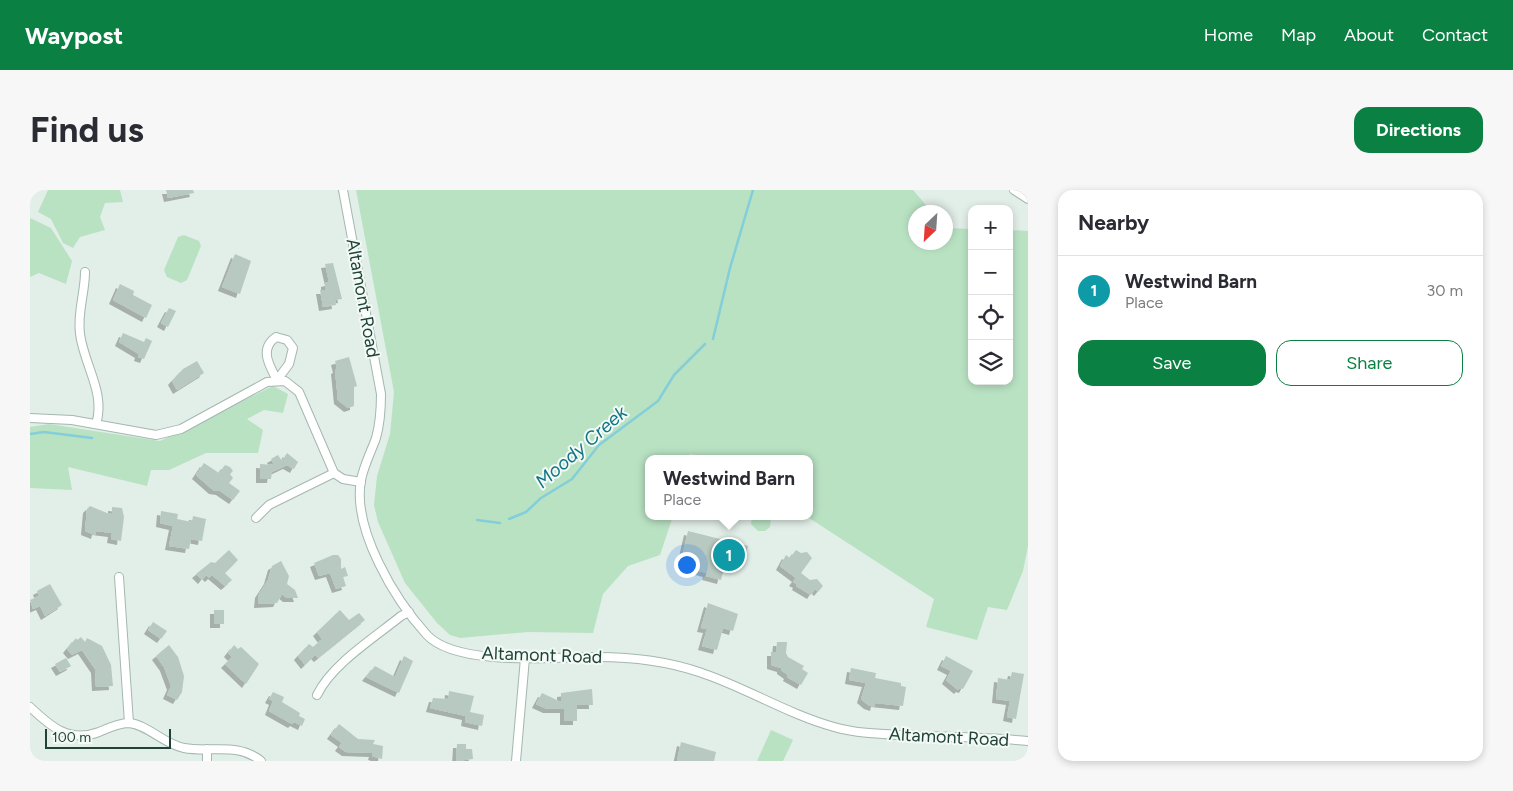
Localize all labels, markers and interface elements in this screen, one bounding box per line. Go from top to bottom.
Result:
text: Waypost [25,21,123,50]
text: Home [1204,24,1253,46]
text: Map [1281,24,1316,46]
text: About [1344,24,1394,46]
text: Contact [1422,24,1488,46]
button: Directions [1354,107,1483,153]
text: Find us [30,109,144,151]
north arrow [908,205,953,250]
map controls [968,205,1013,385]
button: + [968,205,1013,250]
text: Nearby [1078,210,1149,235]
street label: Altamont Road [342,237,384,359]
button: − [968,250,1013,295]
text: Westwind Barn [1125,270,1257,293]
text: 1 [1091,281,1097,300]
text: 30 m [1426,281,1463,300]
text: Place [1125,293,1163,312]
button: locate [968,295,1013,340]
button: layers [968,340,1013,385]
button: Save [1078,340,1266,386]
button: Share [1276,340,1463,386]
water label: Moody Creek [530,400,632,493]
popup [645,455,813,520]
text: Westwind Barn [663,467,795,490]
text: Place [663,490,701,509]
pin: 1 [713,536,745,574]
your location [674,552,700,578]
street label: Altamont Road [481,642,603,668]
street label: Altamont Road [888,723,1010,751]
scale bar [45,726,171,749]
text: 100 m [52,729,91,746]

